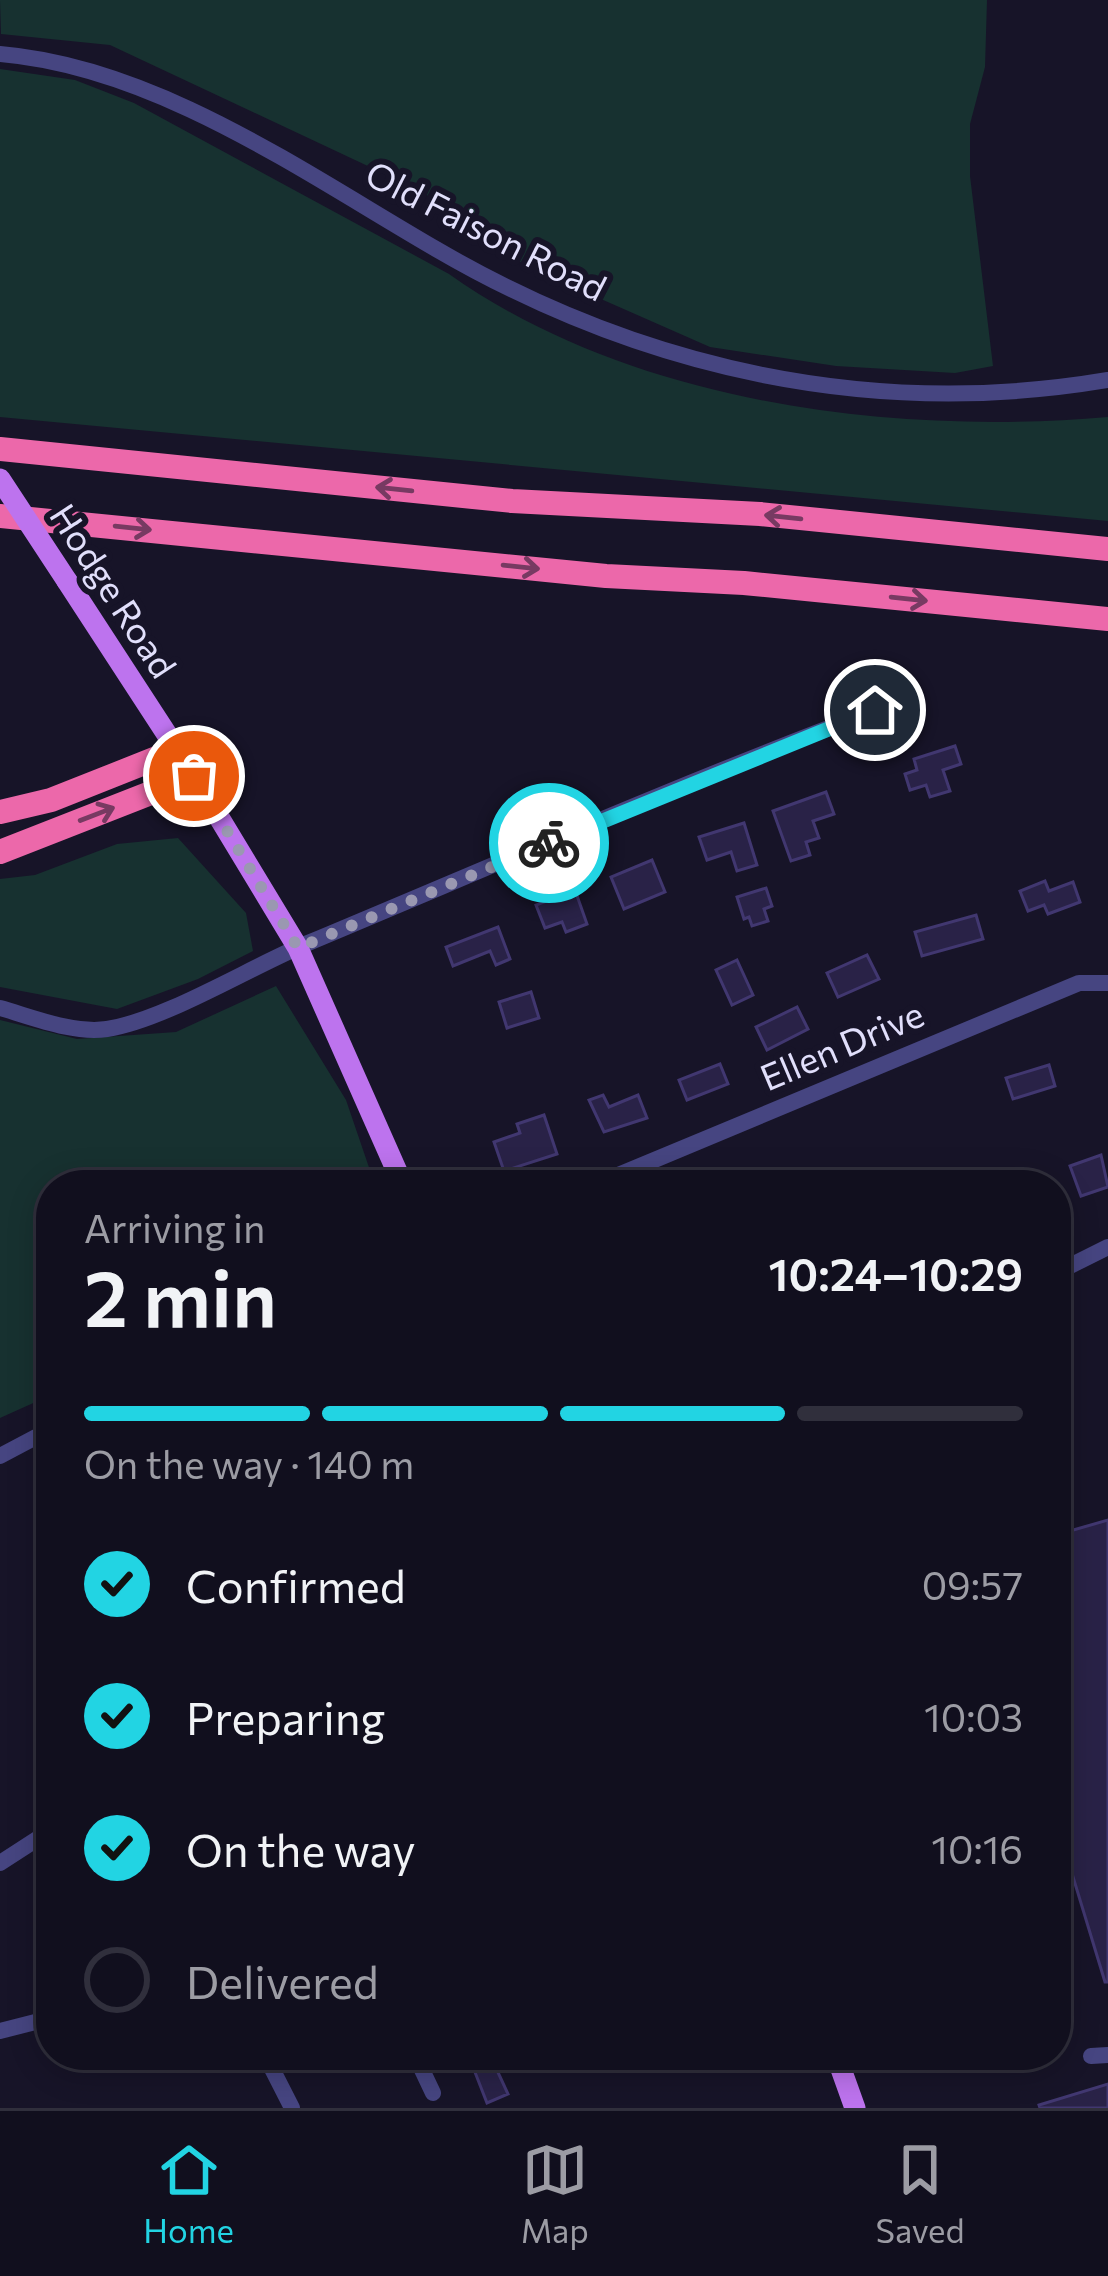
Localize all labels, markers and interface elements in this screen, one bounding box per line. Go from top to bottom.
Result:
street label: Old Faison Road [359,150,614,309]
one-way arrow [375,477,414,500]
street label: Hodge Road [42,495,187,685]
one-way arrow [764,505,803,527]
one-way arrow [113,517,152,540]
one-way arrow [500,556,539,579]
one-way arrow [889,588,928,611]
pin [824,659,926,761]
icon: home [842,677,908,743]
pin [143,725,245,827]
icon: bag [161,743,227,809]
courier [489,783,609,903]
one-way arrow [78,802,115,824]
icon: bike [516,810,582,876]
street label: Ellen Drive [753,990,930,1098]
text: Arriving in [84,1203,265,1251]
text: 10:24–10:29 [768,1245,1023,1300]
text: 2 min [84,1248,277,1343]
text: On the way · 140 m [84,1439,414,1487]
icon: check [84,1551,150,1617]
text: Confirmed [186,1557,406,1612]
text: 09:57 [922,1560,1023,1608]
icon: check [84,1683,150,1749]
text: Preparing [186,1689,385,1744]
text: 10:03 [924,1692,1023,1740]
icon: check [84,1815,150,1881]
text: On the way [186,1821,416,1876]
text: 10:16 [931,1824,1023,1872]
text: Delivered [186,1953,379,2008]
tab: Home [143,2137,234,2250]
tab: Map [521,2137,589,2250]
tab: Saved [876,2137,965,2250]

